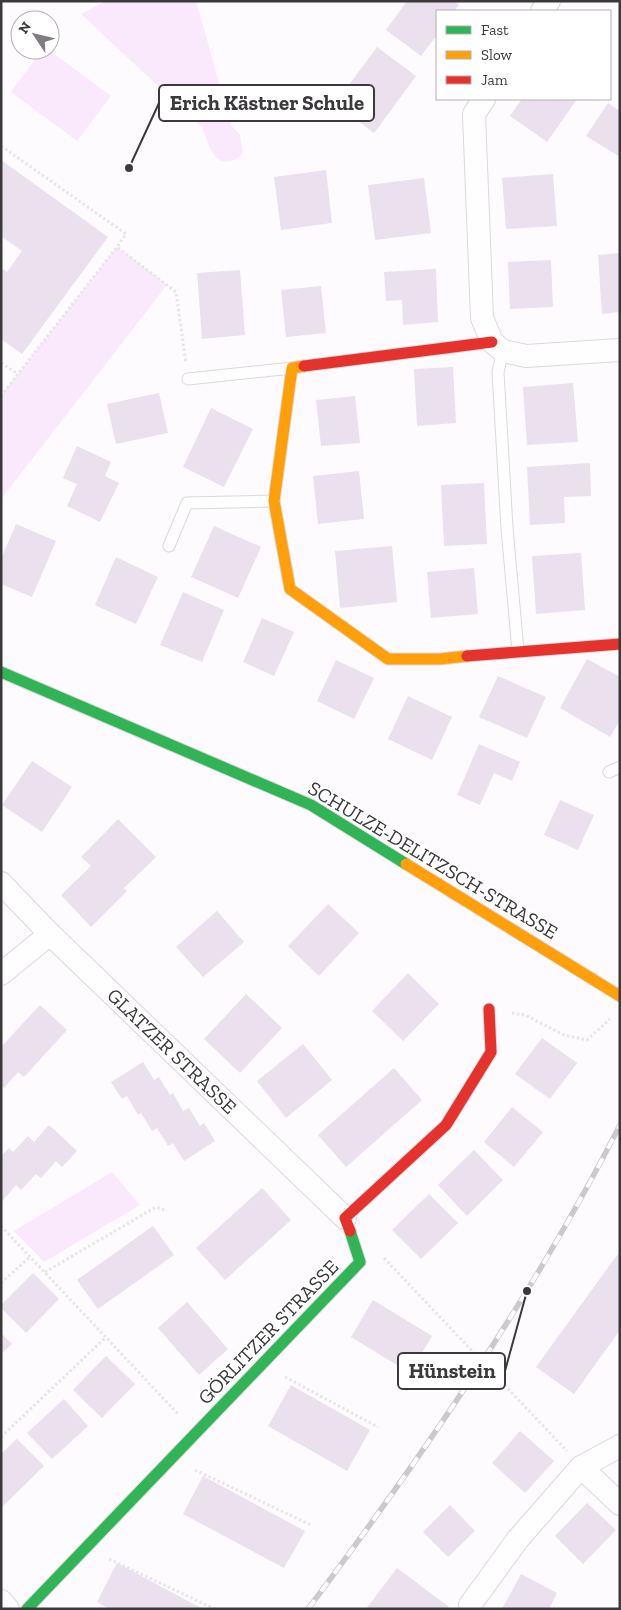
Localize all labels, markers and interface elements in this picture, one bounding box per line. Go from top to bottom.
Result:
north arrow [10,10,60,60]
legend [436,10,611,100]
text: N [15,18,35,37]
text: Fast [481,21,509,39]
text: Slow [481,46,513,64]
text: Jam [481,71,508,89]
callout: Erich Kästner Schule [159,85,374,121]
text: Erich Kästner Schule [170,90,364,115]
street label: SCHULZE-DELITZSCH-STRASSE [304,776,562,944]
street label: GLATZER STRASSE [102,983,242,1119]
street label: GÖRLITZER STRASSE [193,1255,343,1409]
callout: Hünstein [398,1353,505,1389]
text: Hünstein [408,1358,496,1383]

